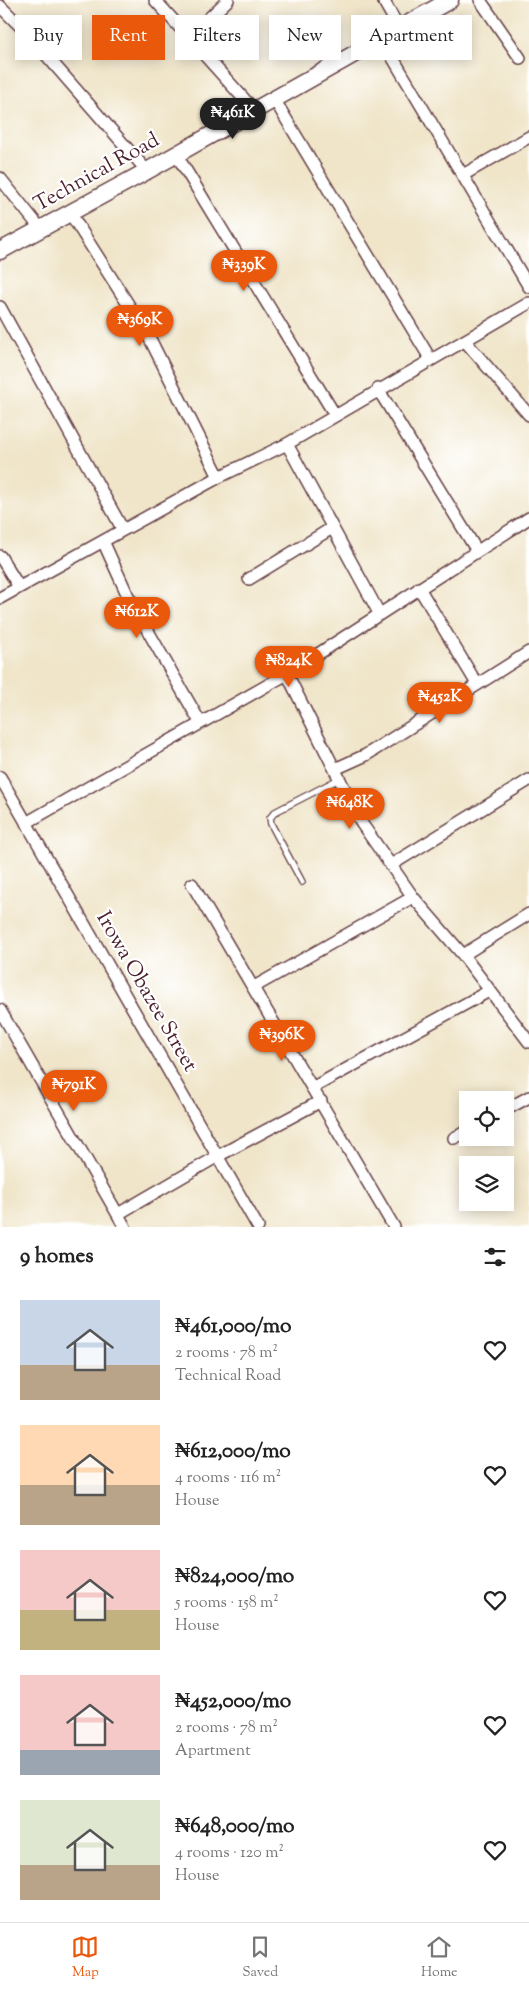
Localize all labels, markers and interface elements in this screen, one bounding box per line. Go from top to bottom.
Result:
chip: Buy [15,15,82,60]
chip: Rent [92,15,165,60]
chip: Filters [175,15,259,60]
chip: New [269,15,341,60]
chip: Apartment [351,15,472,60]
pin: ₦461K [198,98,268,140]
text: ₦461K [211,102,255,125]
street label: Technical Road [29,126,165,220]
pin: ₦339K [209,250,279,292]
text: ₦339K [222,254,266,277]
pin: ₦369K [105,304,175,347]
text: ₦369K [117,309,163,332]
pin: ₦612K [102,596,172,639]
text: ₦612K [115,601,159,624]
pin: ₦824K [254,646,324,688]
text: ₦824K [266,650,312,673]
pin: ₦452K [405,682,475,724]
text: ₦452K [418,686,462,709]
pin: ₦648K [315,788,385,830]
text: ₦648K [327,792,373,815]
street label: Irowa Obazee Street [88,906,204,1078]
pin: ₦396K [247,1020,317,1062]
text: ₦396K [259,1024,305,1047]
pin: ₦791K [39,1070,109,1112]
text: ₦791K [52,1074,96,1097]
map controls [459,1091,514,1211]
button: locate [459,1091,514,1146]
button: layers [459,1156,514,1211]
text: 9 homes [20,1242,93,1272]
icon: filters [481,1243,509,1271]
text: ₦461,000/mo [175,1312,291,1342]
icon: home [60,1320,120,1380]
icon: heart [481,1336,509,1364]
text: 2 rooms · 78 m² [175,1342,278,1365]
text: Technical Road [175,1365,281,1388]
text: ₦612,000/mo [175,1437,291,1467]
icon: home [60,1445,120,1505]
icon: heart [481,1461,509,1489]
text: 4 rooms · 116 m² [175,1467,281,1490]
text: House [175,1490,219,1513]
text: ₦824,000/mo [175,1562,294,1592]
icon: home [60,1570,120,1630]
icon: heart [481,1586,509,1614]
text: 5 rooms · 158 m² [175,1592,279,1615]
text: House [175,1615,219,1638]
text: ₦452,000/mo [175,1687,291,1717]
icon: home [60,1695,120,1755]
icon: heart [481,1711,509,1739]
text: 2 rooms · 78 m² [175,1717,278,1740]
text: Apartment [175,1740,251,1763]
text: ₦648,000/mo [175,1812,295,1842]
icon: home [60,1820,120,1880]
icon: heart [481,1836,509,1864]
text: 4 rooms · 120 m² [175,1842,284,1865]
text: House [175,1865,219,1888]
tab: Map [71,1933,99,1983]
tab: Saved [242,1933,278,1983]
tab: Home [421,1933,458,1983]

